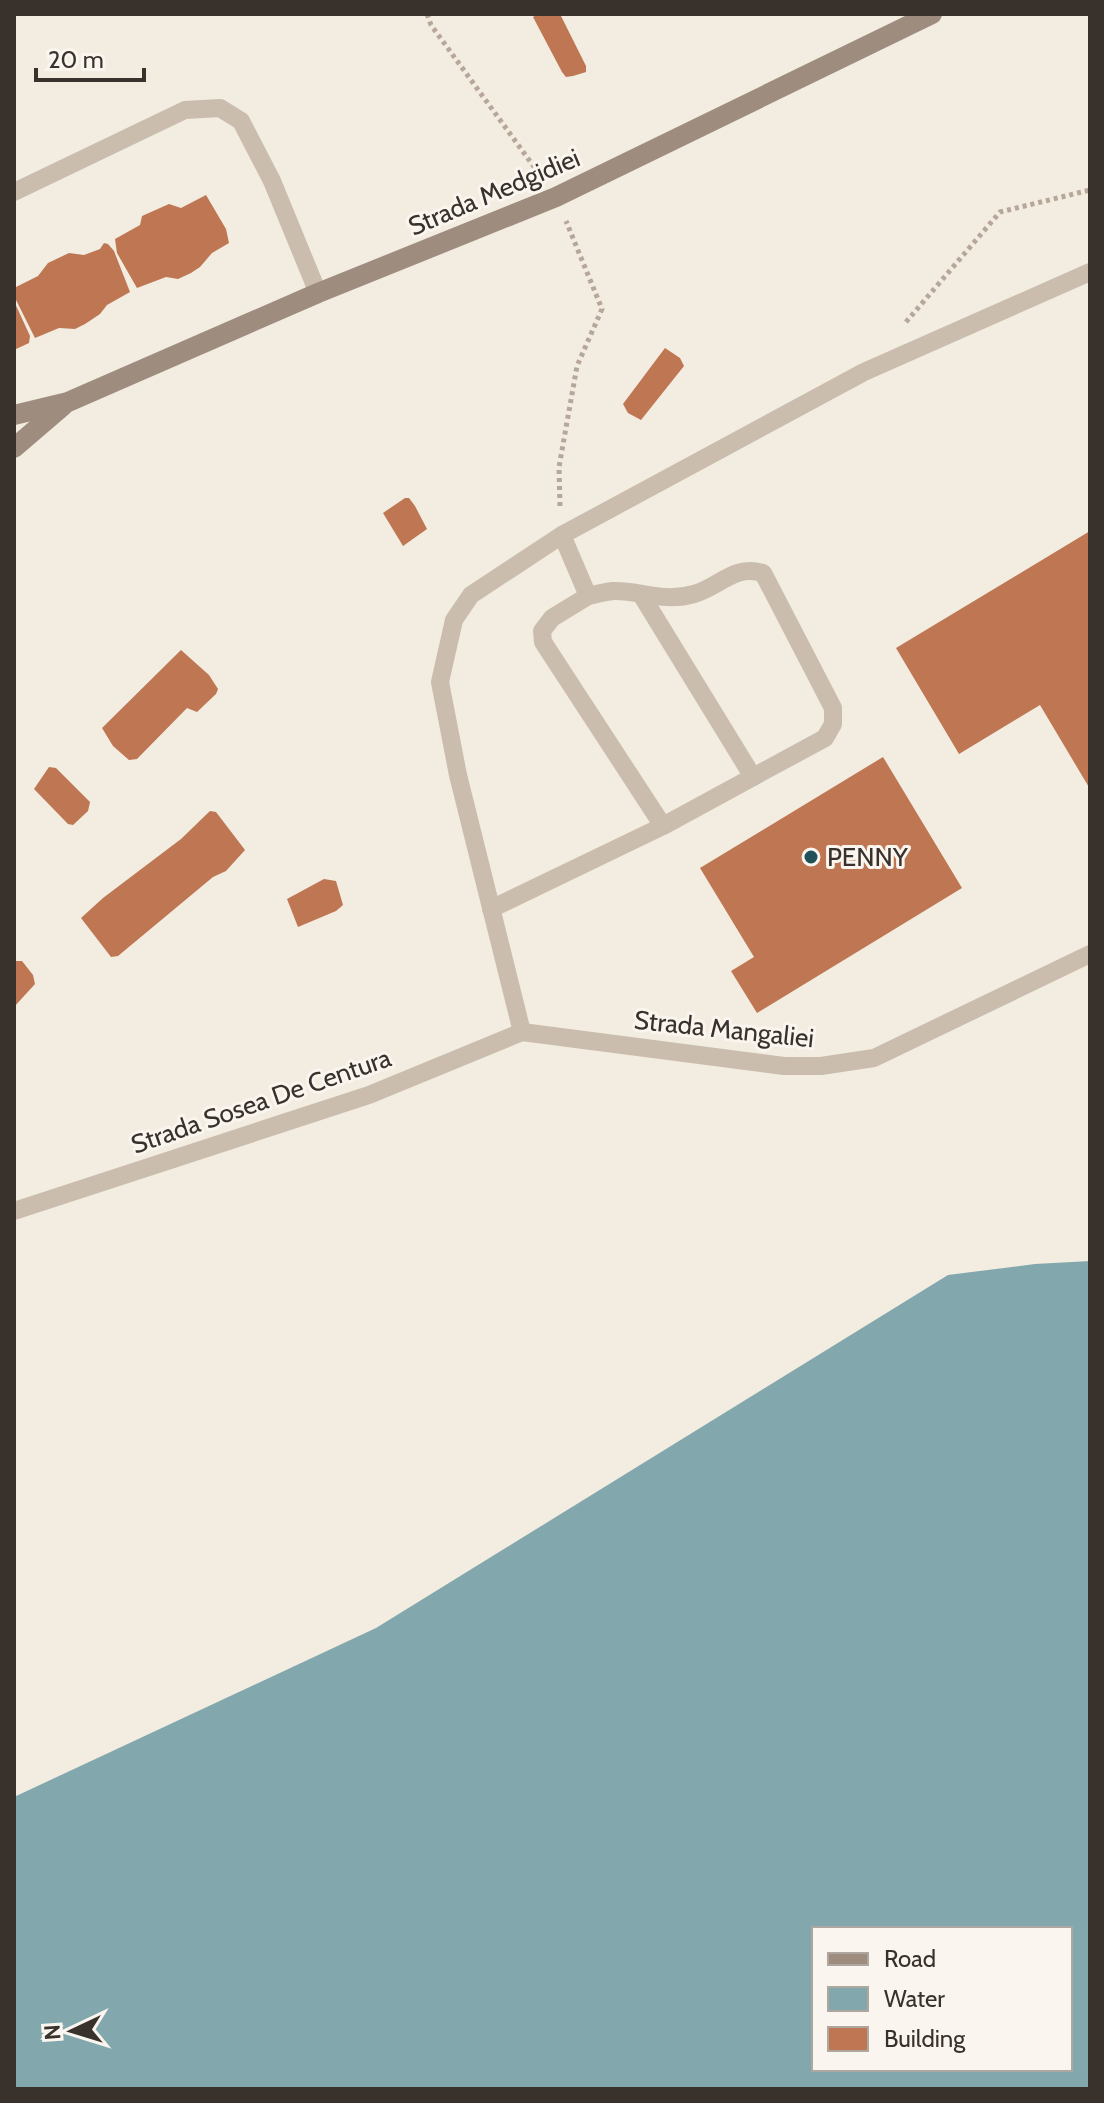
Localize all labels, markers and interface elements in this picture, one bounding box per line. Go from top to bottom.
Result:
scale bar [36,32,144,82]
text: 20 m [48,45,104,74]
street label: Strada Medgidiei [403,142,585,242]
place label: PENNY [827,841,908,873]
marker: PENNY [802,848,820,866]
street label: Strada Mangaliei [632,1004,816,1054]
street label: Strada Sosea De Centura [127,1041,396,1161]
legend [812,1927,1072,2071]
text: Road [884,1944,936,1973]
text: Water [884,1984,945,2013]
north arrow [32,1991,112,2071]
text: N [39,2024,67,2041]
text: Building [884,2024,966,2053]

